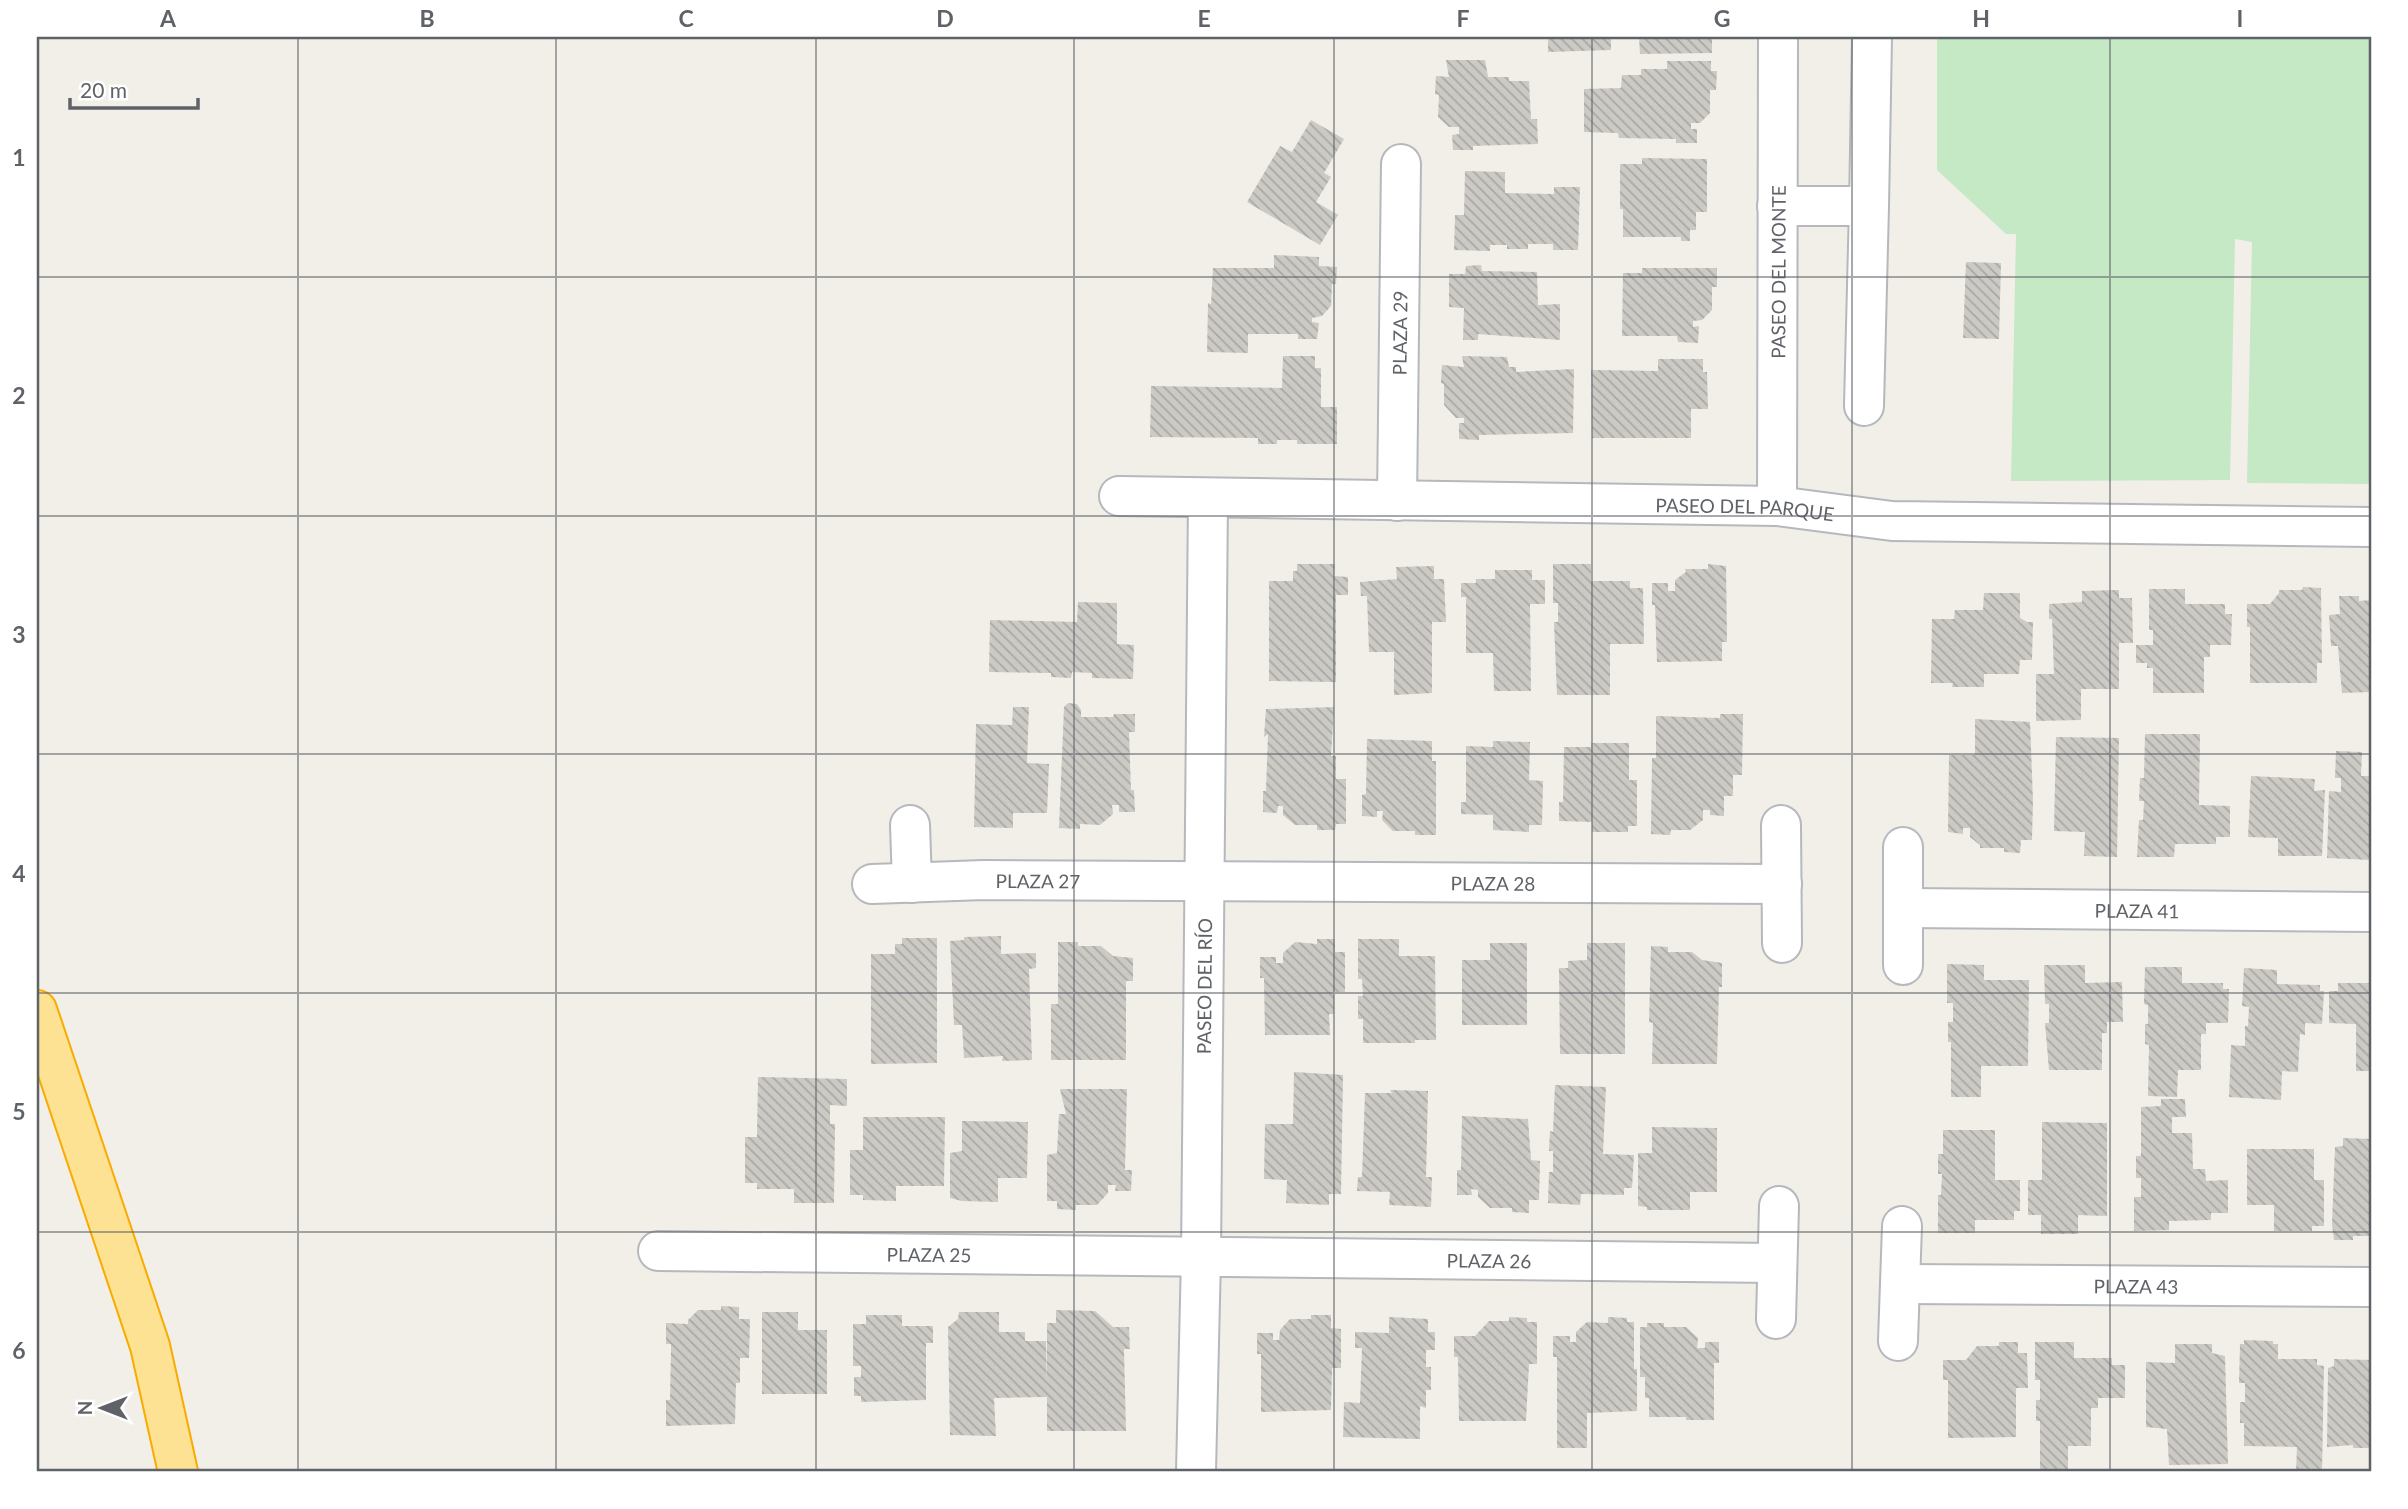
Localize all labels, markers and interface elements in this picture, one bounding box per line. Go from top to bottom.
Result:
text: A [159,4,177,32]
text: B [419,4,435,32]
text: C [678,4,694,32]
text: D [936,4,954,32]
text: E [1197,4,1211,32]
text: F [1456,4,1470,32]
text: G [1714,4,1730,32]
text: H [1972,4,1990,32]
text: I [2237,4,2243,32]
scale bar [70,66,198,110]
text: 20 m [80,77,127,102]
text: 1 [12,143,26,171]
street label: PASEO DEL MONTE [1766,185,1789,359]
street label: PLAZA 29 [1387,291,1411,375]
text: 2 [12,381,26,409]
street label: PASEO DEL PARQUE [1655,493,1836,525]
text: 3 [12,620,26,648]
text: 4 [12,859,26,887]
street label: PLAZA 27 [996,869,1080,892]
street label: PLAZA 28 [1451,871,1535,894]
street label: PLAZA 41 [2095,898,2179,922]
street label: PASEO DEL RÍO [1191,918,1216,1054]
text: 5 [12,1097,26,1125]
street label: PLAZA 25 [887,1242,971,1266]
street label: PLAZA 26 [1446,1248,1531,1272]
street label: PLAZA 43 [2094,1274,2178,1297]
text: 6 [12,1336,26,1364]
north arrow [66,1372,136,1442]
text: N [73,1401,96,1415]

